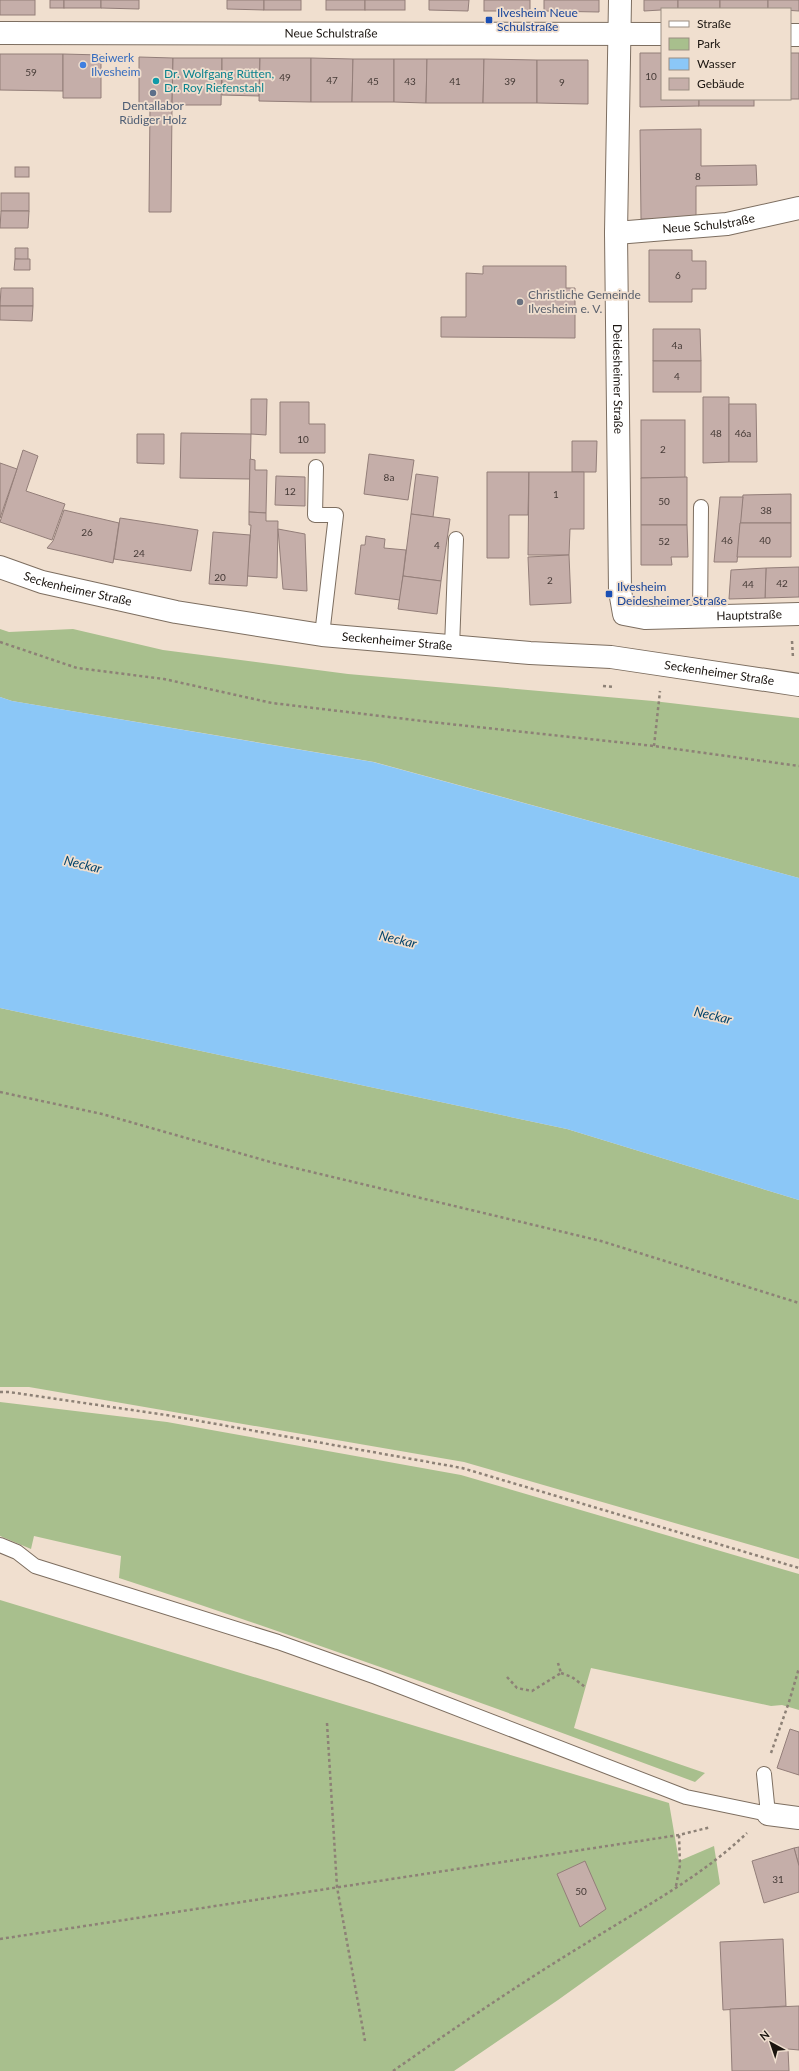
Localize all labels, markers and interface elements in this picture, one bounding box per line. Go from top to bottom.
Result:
place label: Ilvesheim Neue Schulstraße [497,5,578,34]
legend [661,8,791,100]
marker: Ilvesheim Neue Schulstraße [484,15,494,25]
text: Straße [697,16,731,31]
street label: Neue Schulstraße [284,25,378,41]
text: Park [697,36,721,51]
place label: Beiwerk Ilvesheim [91,50,141,79]
text: Wasser [697,56,736,71]
marker: Beiwerk Ilvesheim [78,60,88,70]
house number: 59 [25,66,37,78]
place label: Dr. Wolfgang Rütten, Dr. Roy Riefenstahl [164,66,275,95]
house number: 10 [645,70,657,82]
house number: 49 [279,71,291,83]
house number: 47 [326,74,338,86]
house number: 45 [367,75,379,87]
house number: 43 [404,75,416,87]
house number: 41 [449,75,461,87]
house number: 39 [504,75,516,87]
marker: Dr. Wolfgang Rütten, Dr. Roy Riefenstahl [151,76,161,86]
house number: 9 [559,76,565,88]
text: Gebäude [697,76,744,91]
marker: Dentallabor Rüdiger Holz [148,88,158,98]
place label: Dentallabor Rüdiger Holz [119,98,187,127]
house number: 8 [695,170,701,182]
street label: Neue Schulstraße [662,210,756,236]
house number: 6 [675,269,681,281]
place label: Christliche Gemeinde Ilvesheim e. V. [528,287,641,316]
marker: Christliche Gemeinde Ilvesheim e. V. [515,297,525,307]
street label: Deidesheimer Straße [610,324,626,434]
house number: 4a [672,339,682,351]
house number: 4 [674,370,680,382]
house number: 48 [710,427,722,439]
house number: 46a [735,427,751,439]
house number: 10 [297,433,309,445]
house number: 2 [660,443,666,455]
house number: 8a [384,471,394,483]
house number: 12 [284,485,296,497]
house number: 1 [553,488,559,500]
house number: 50 [658,495,670,507]
house number: 38 [760,504,772,516]
house number: 26 [81,526,93,538]
house number: 46 [721,534,733,546]
house number: 40 [759,534,771,546]
house number: 52 [658,535,670,547]
house number: 4 [434,539,440,551]
house number: 24 [133,547,145,559]
street label: Seckenheimer Straße [22,568,133,609]
house number: 20 [214,571,226,583]
house number: 2 [547,574,553,586]
house number: 42 [776,577,788,589]
house number: 44 [742,578,754,590]
place label: Ilvesheim Deidesheimer Straße [617,579,727,608]
marker: Ilvesheim Deidesheimer Straße [604,589,614,599]
street label: Hauptstraße [716,606,782,623]
street label: Seckenheimer Straße [341,629,453,653]
street label: Seckenheimer Straße [663,657,775,688]
water label: Neckar [63,852,104,876]
water label: Neckar [378,927,419,951]
water label: Neckar [693,1003,734,1027]
house number: 31 [772,1873,784,1885]
house number: 50 [575,1885,587,1897]
north arrow [751,2023,791,2063]
text: N [757,2027,772,2043]

